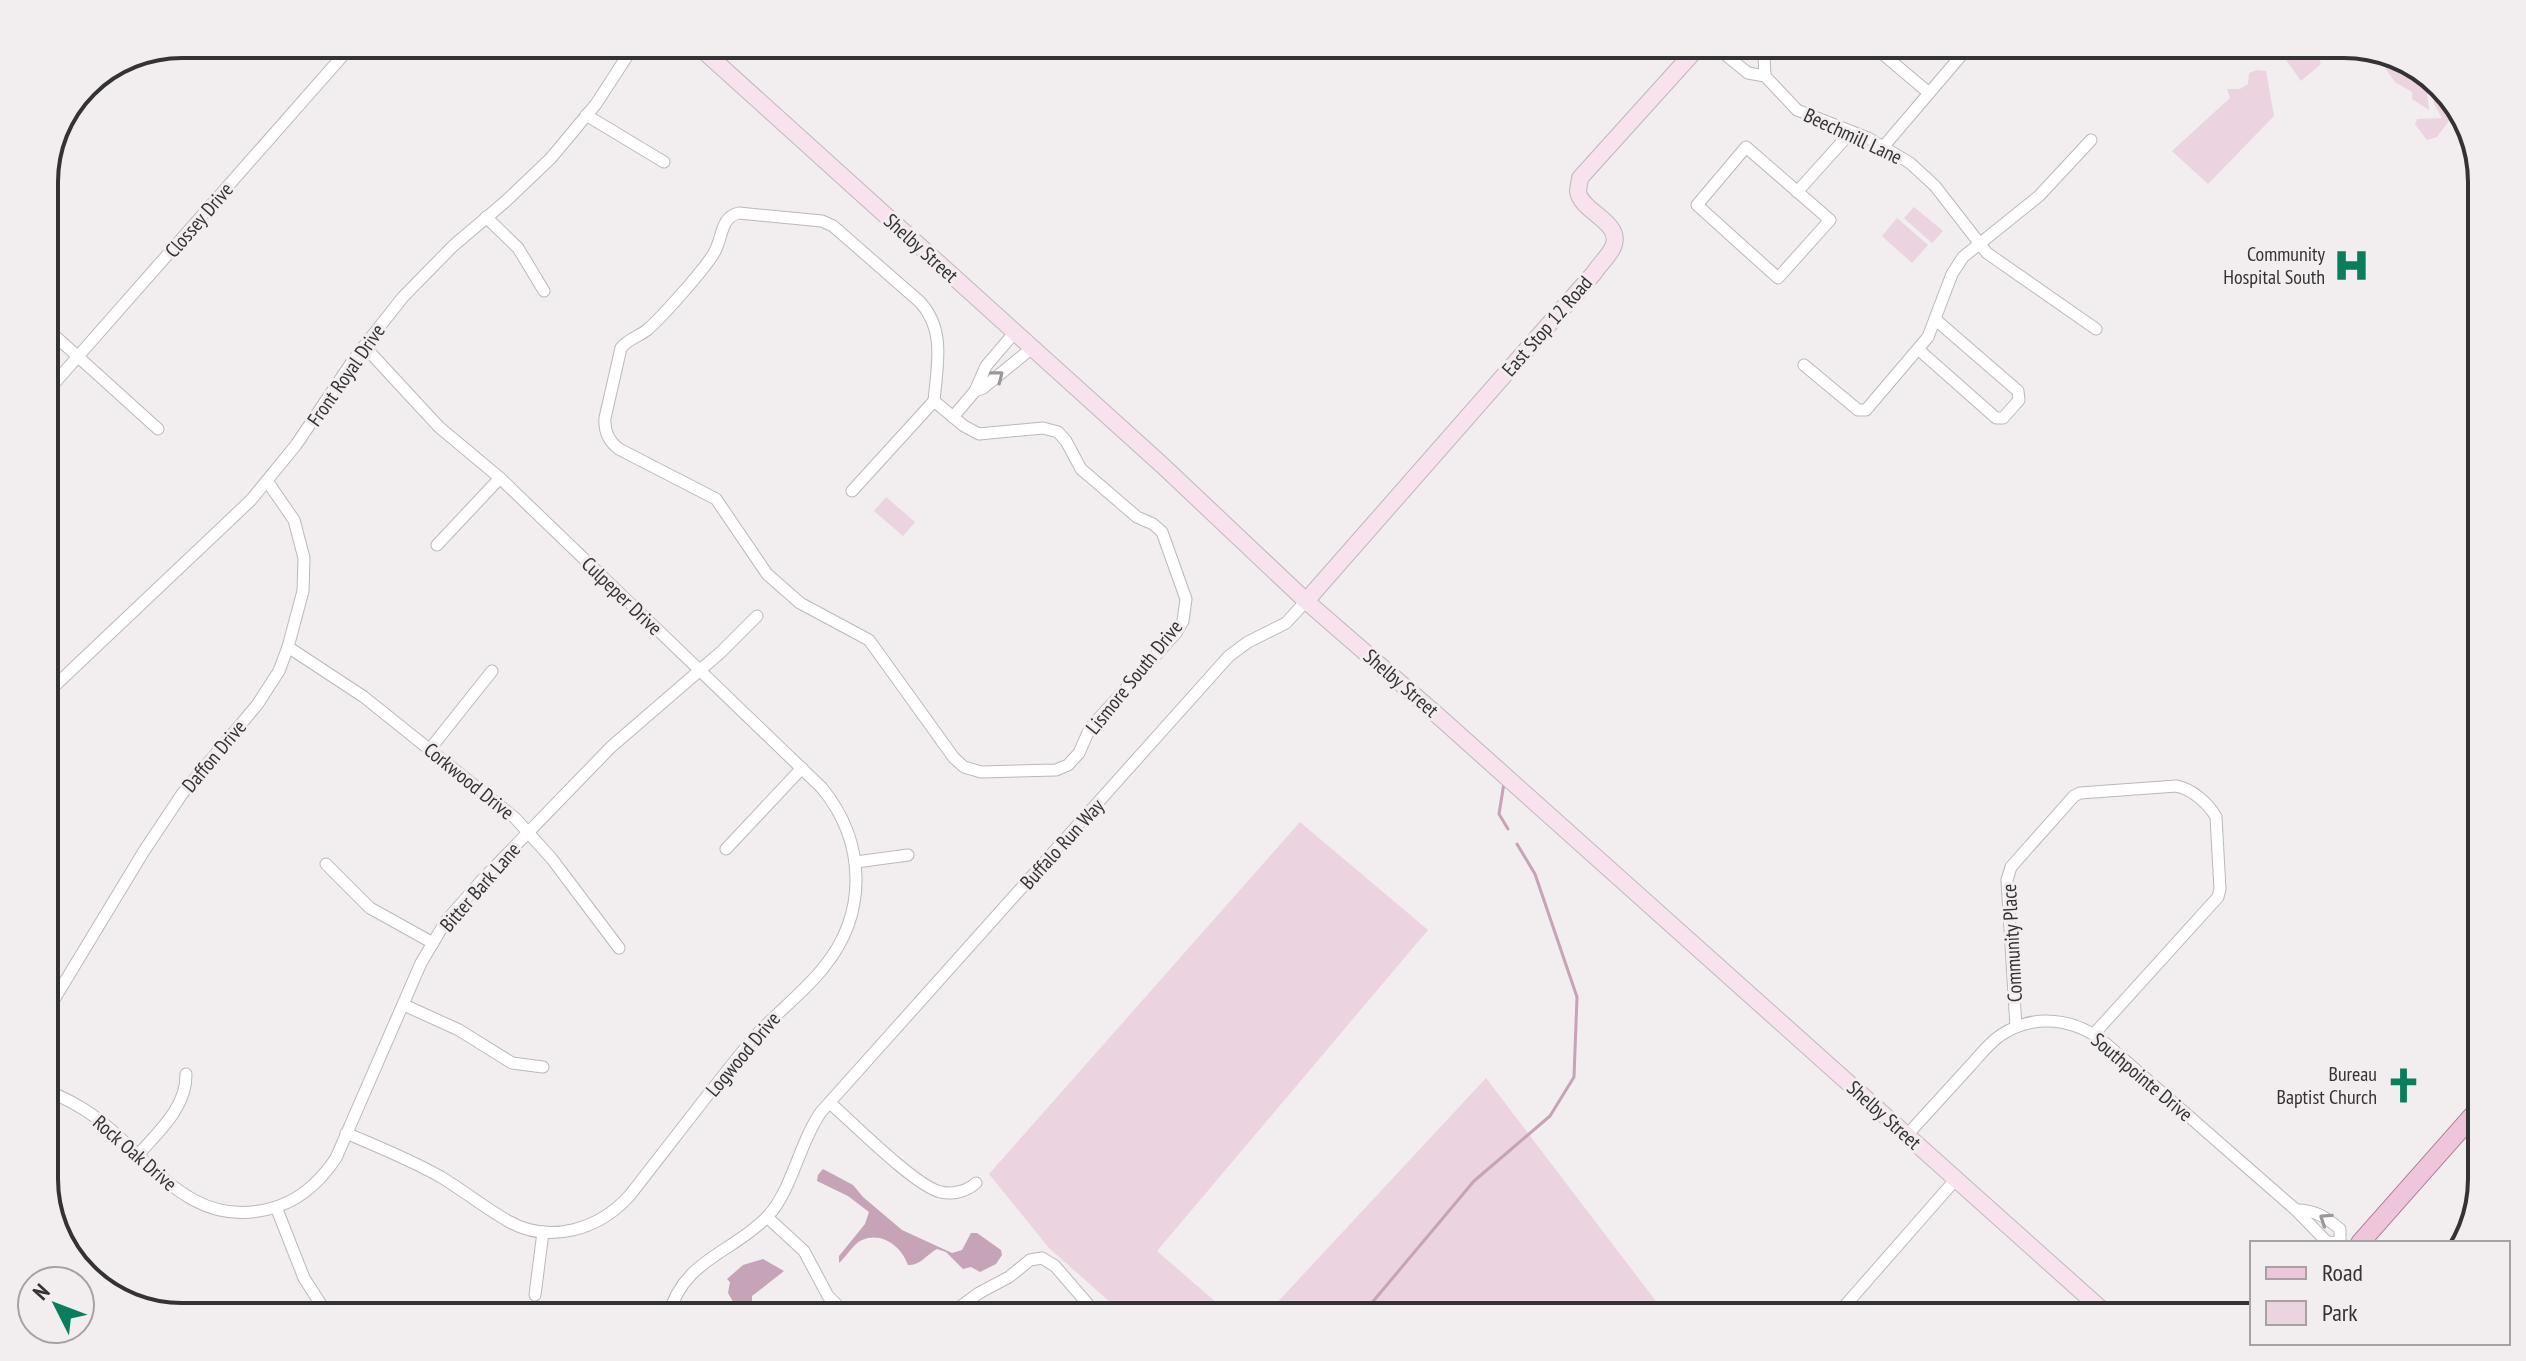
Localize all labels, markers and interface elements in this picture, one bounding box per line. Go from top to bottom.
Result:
street label: Beechmill Lane [1800,102,1906,170]
street label: Clossey Drive [159,177,239,263]
street label: Shelby Street [878,208,964,289]
place label: Community Hospital South [2223,241,2325,290]
hospital icon: Community Hospital South [2332,247,2370,285]
street label: East Stop 12 Road [1496,270,1598,382]
street label: Front Royal Drive [301,319,391,431]
one-way arrow [989,371,1004,385]
street label: Culpeper Drive [576,551,668,641]
street label: Lismore South Drive [1080,614,1188,740]
street label: Shelby Street [1358,643,1444,723]
street label: Daffon Drive [176,714,252,798]
street label: Corkwood Drive [419,737,519,825]
street label: Buffalo Run Way [1014,793,1110,895]
street label: Bitter Bark Lane [434,837,526,937]
street label: Community Place [1996,883,2028,1003]
street label: Logwood Drive [700,1006,786,1102]
street label: Southpointe Drive [2086,1027,2198,1127]
place label: Bureau Baptist Church [2277,1061,2377,1110]
church icon: Bureau Baptist Church [2384,1066,2422,1104]
street label: Shelby Street [1841,1075,1927,1156]
street label: Rock Oak Drive [88,1109,182,1197]
one-way arrow [2319,1213,2333,1228]
legend [2250,1241,2510,1345]
text: Road [2322,1257,2363,1288]
north arrow [16,1265,96,1345]
text: N [27,1278,56,1305]
text: Park [2322,1297,2358,1328]

